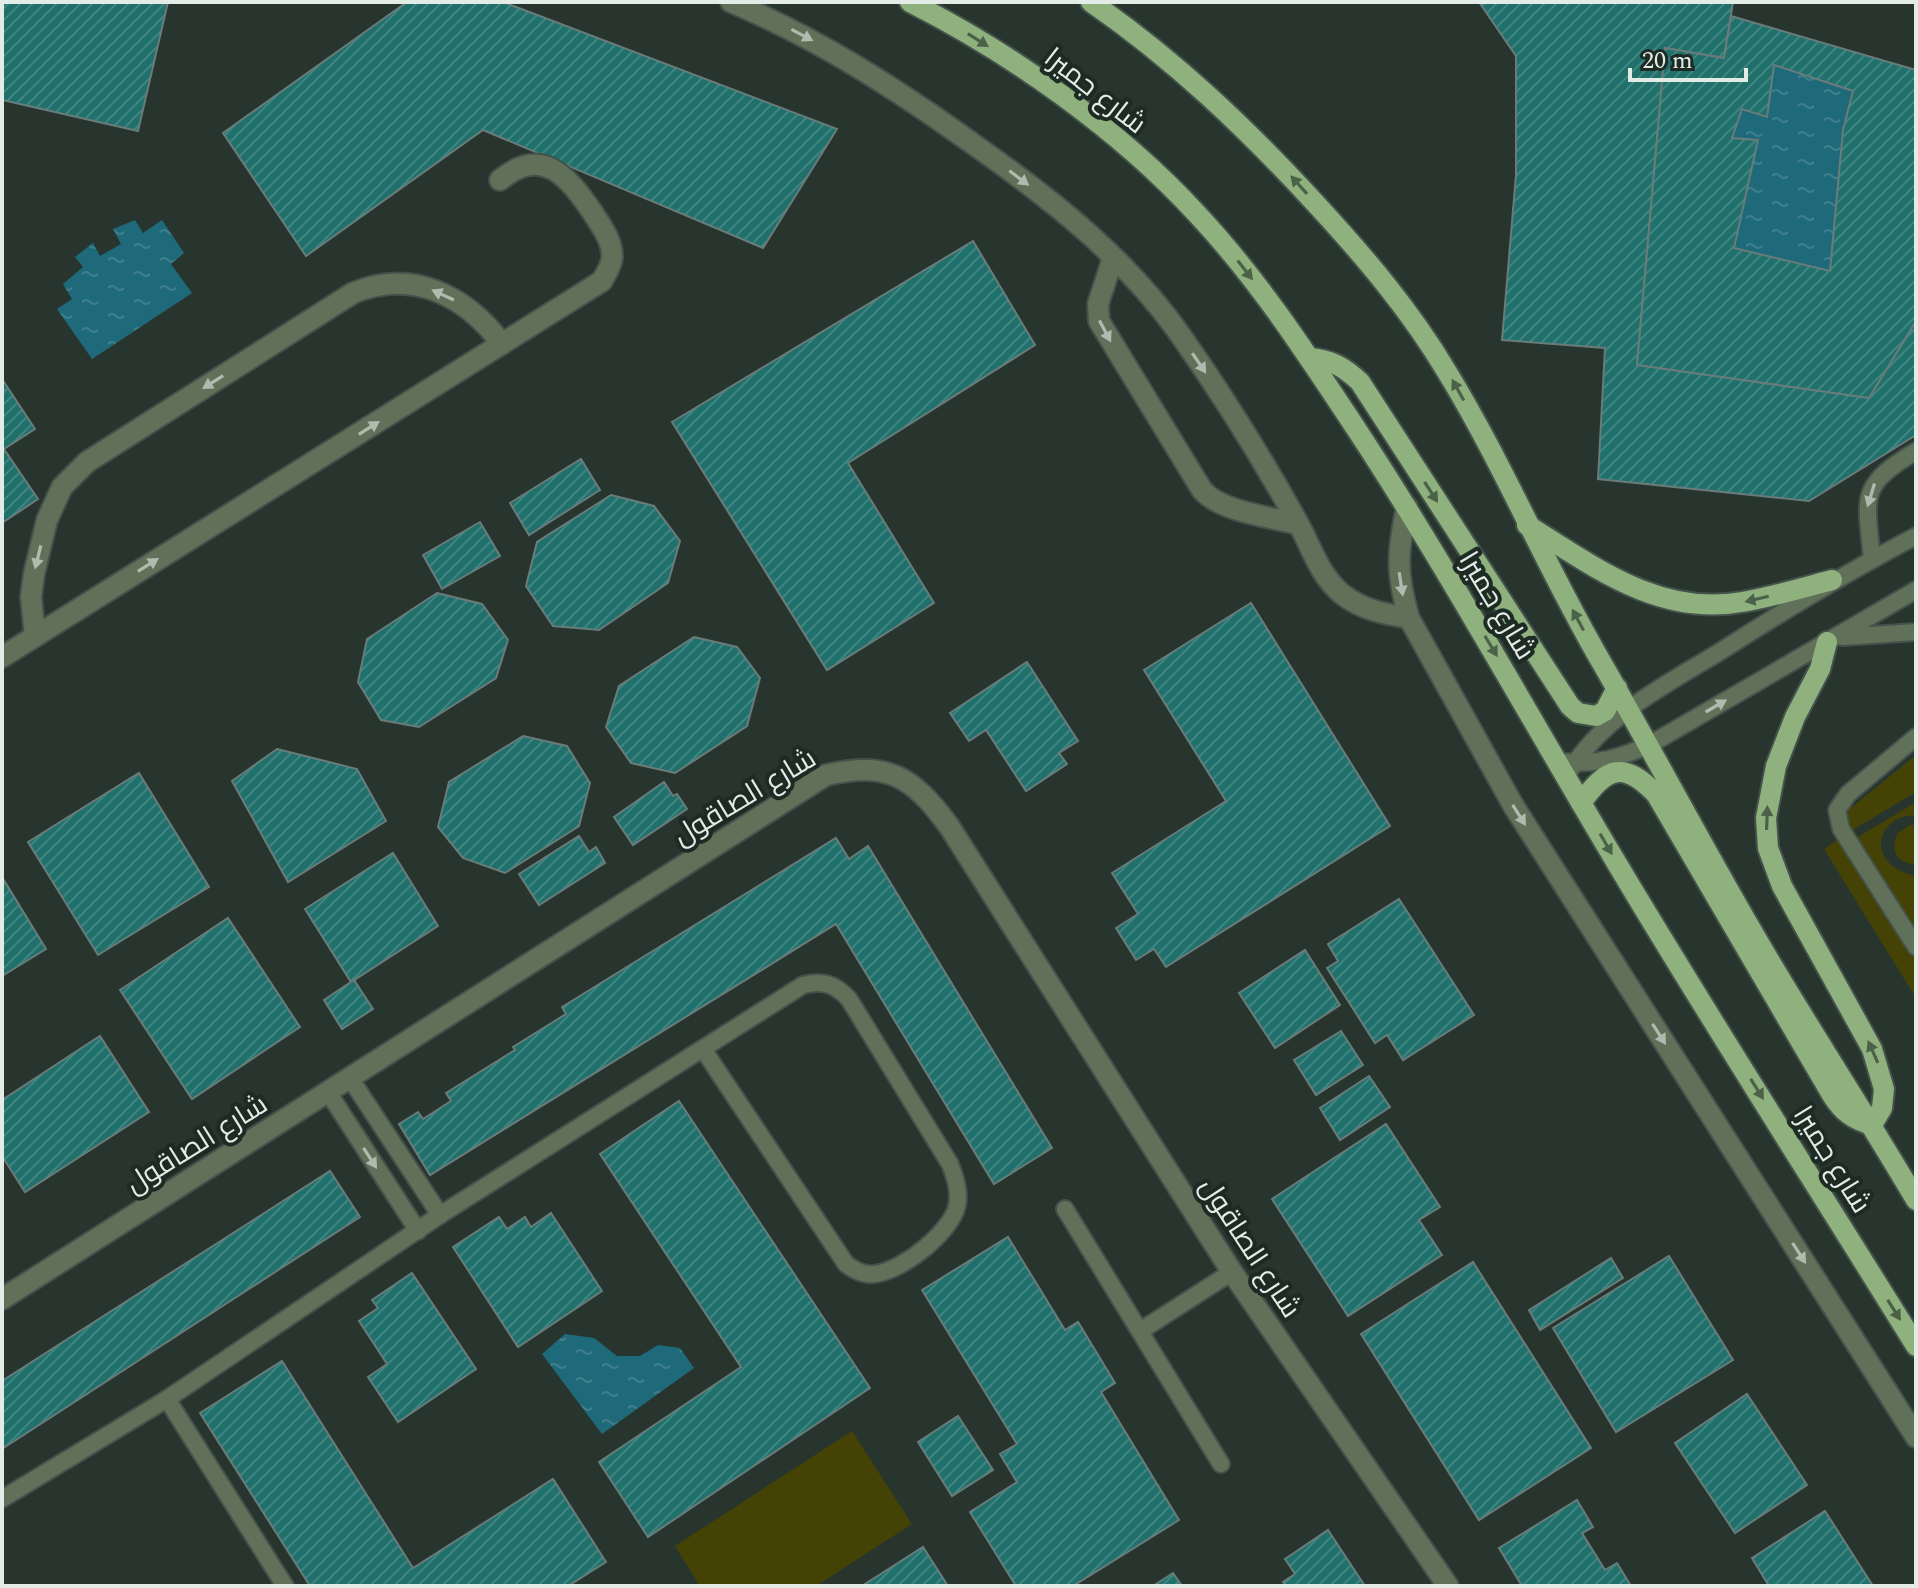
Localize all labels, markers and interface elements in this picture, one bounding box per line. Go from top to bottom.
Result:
one-way arrow [791,27,813,41]
scale bar [1630,32,1746,82]
one-way arrow [967,33,988,48]
street label: شارع جميرا [1035,37,1156,145]
text: 20 m [1642,43,1693,79]
one-way arrow [1009,169,1029,185]
one-way arrow [1290,176,1308,195]
one-way arrow [1237,260,1253,280]
one-way arrow [432,288,455,302]
one-way arrow [1099,320,1112,343]
one-way arrow [1191,352,1206,374]
one-way arrow [202,374,224,388]
one-way arrow [1451,379,1465,401]
one-way arrow [358,421,380,435]
one-way arrow [1424,482,1439,503]
one-way arrow [1864,483,1877,507]
street label: شارع جميرا [1447,543,1546,668]
one-way arrow [31,545,43,570]
one-way arrow [137,559,159,573]
one-way arrow [1396,572,1408,597]
one-way arrow [1744,593,1769,606]
one-way arrow [1572,609,1585,632]
one-way arrow [1484,635,1498,657]
one-way arrow [1705,699,1727,713]
street label: شارع الصاقول [665,738,825,857]
one-way arrow [1512,804,1527,825]
one-way arrow [1761,805,1774,830]
one-way arrow [1599,833,1613,855]
one-way arrow [1651,1023,1665,1045]
one-way arrow [1866,1040,1879,1064]
one-way arrow [1749,1079,1764,1100]
street label: شارع الصاقول [117,1084,276,1205]
street label: شارع جميرا [1782,1098,1882,1222]
one-way arrow [362,1147,377,1168]
street label: شارع الصاقول [1188,1169,1311,1327]
one-way arrow [1791,1242,1805,1264]
one-way arrow [1886,1299,1900,1321]

